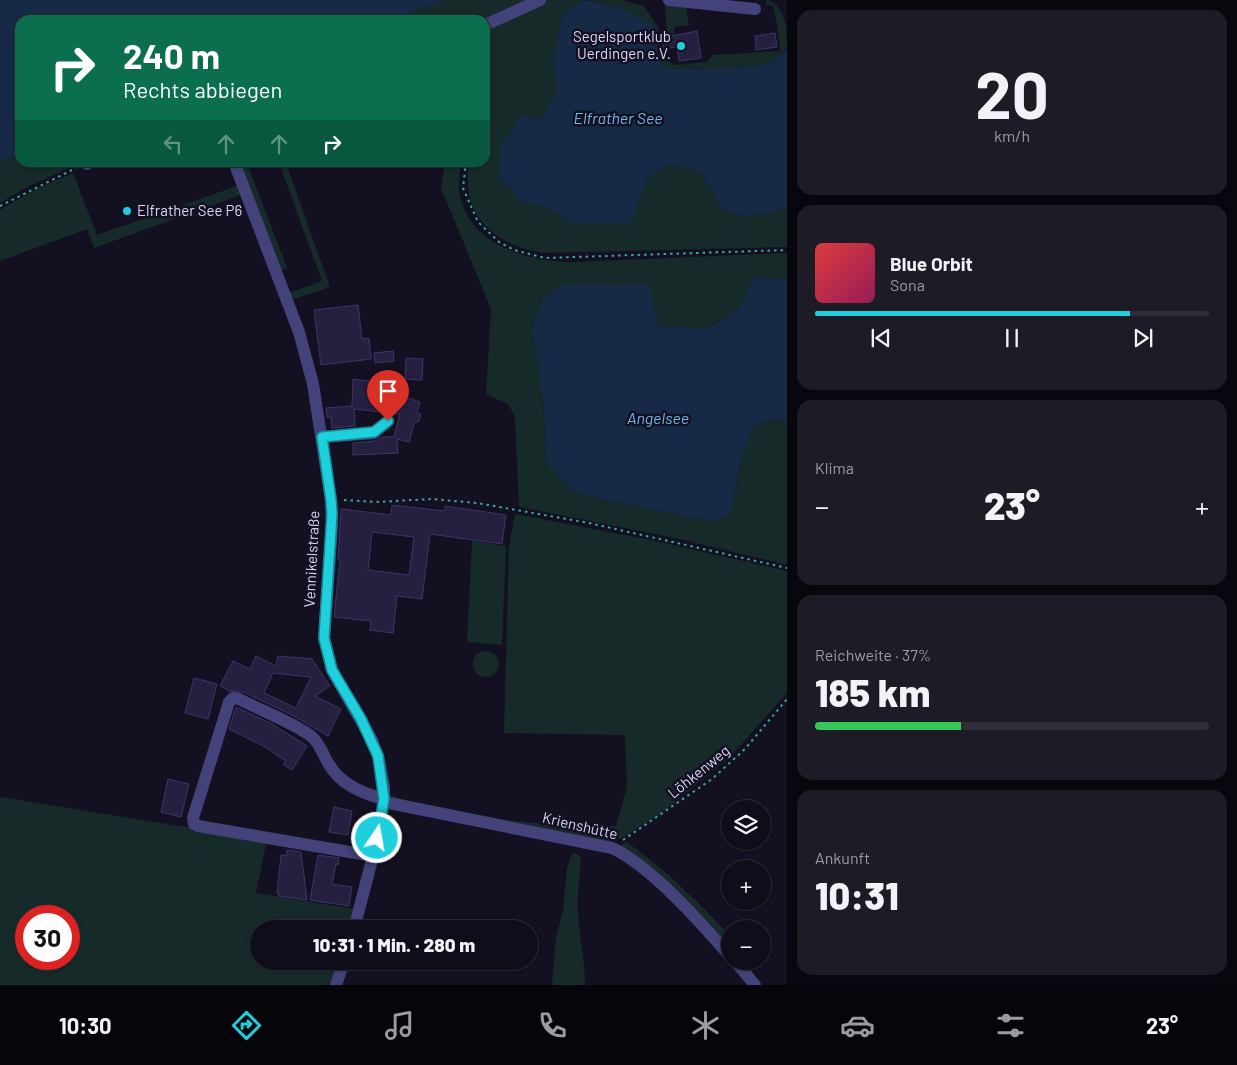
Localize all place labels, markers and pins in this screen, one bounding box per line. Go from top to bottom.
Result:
place label: Segelsportklub Uerdingen e.V. [573,27,671,62]
marker: Segelsportklub Uerdingen e.V. [675,40,687,52]
place label: Elfrather See P6 [137,201,242,219]
marker: Elfrather See P6 [121,205,133,217]
pin [367,370,409,421]

